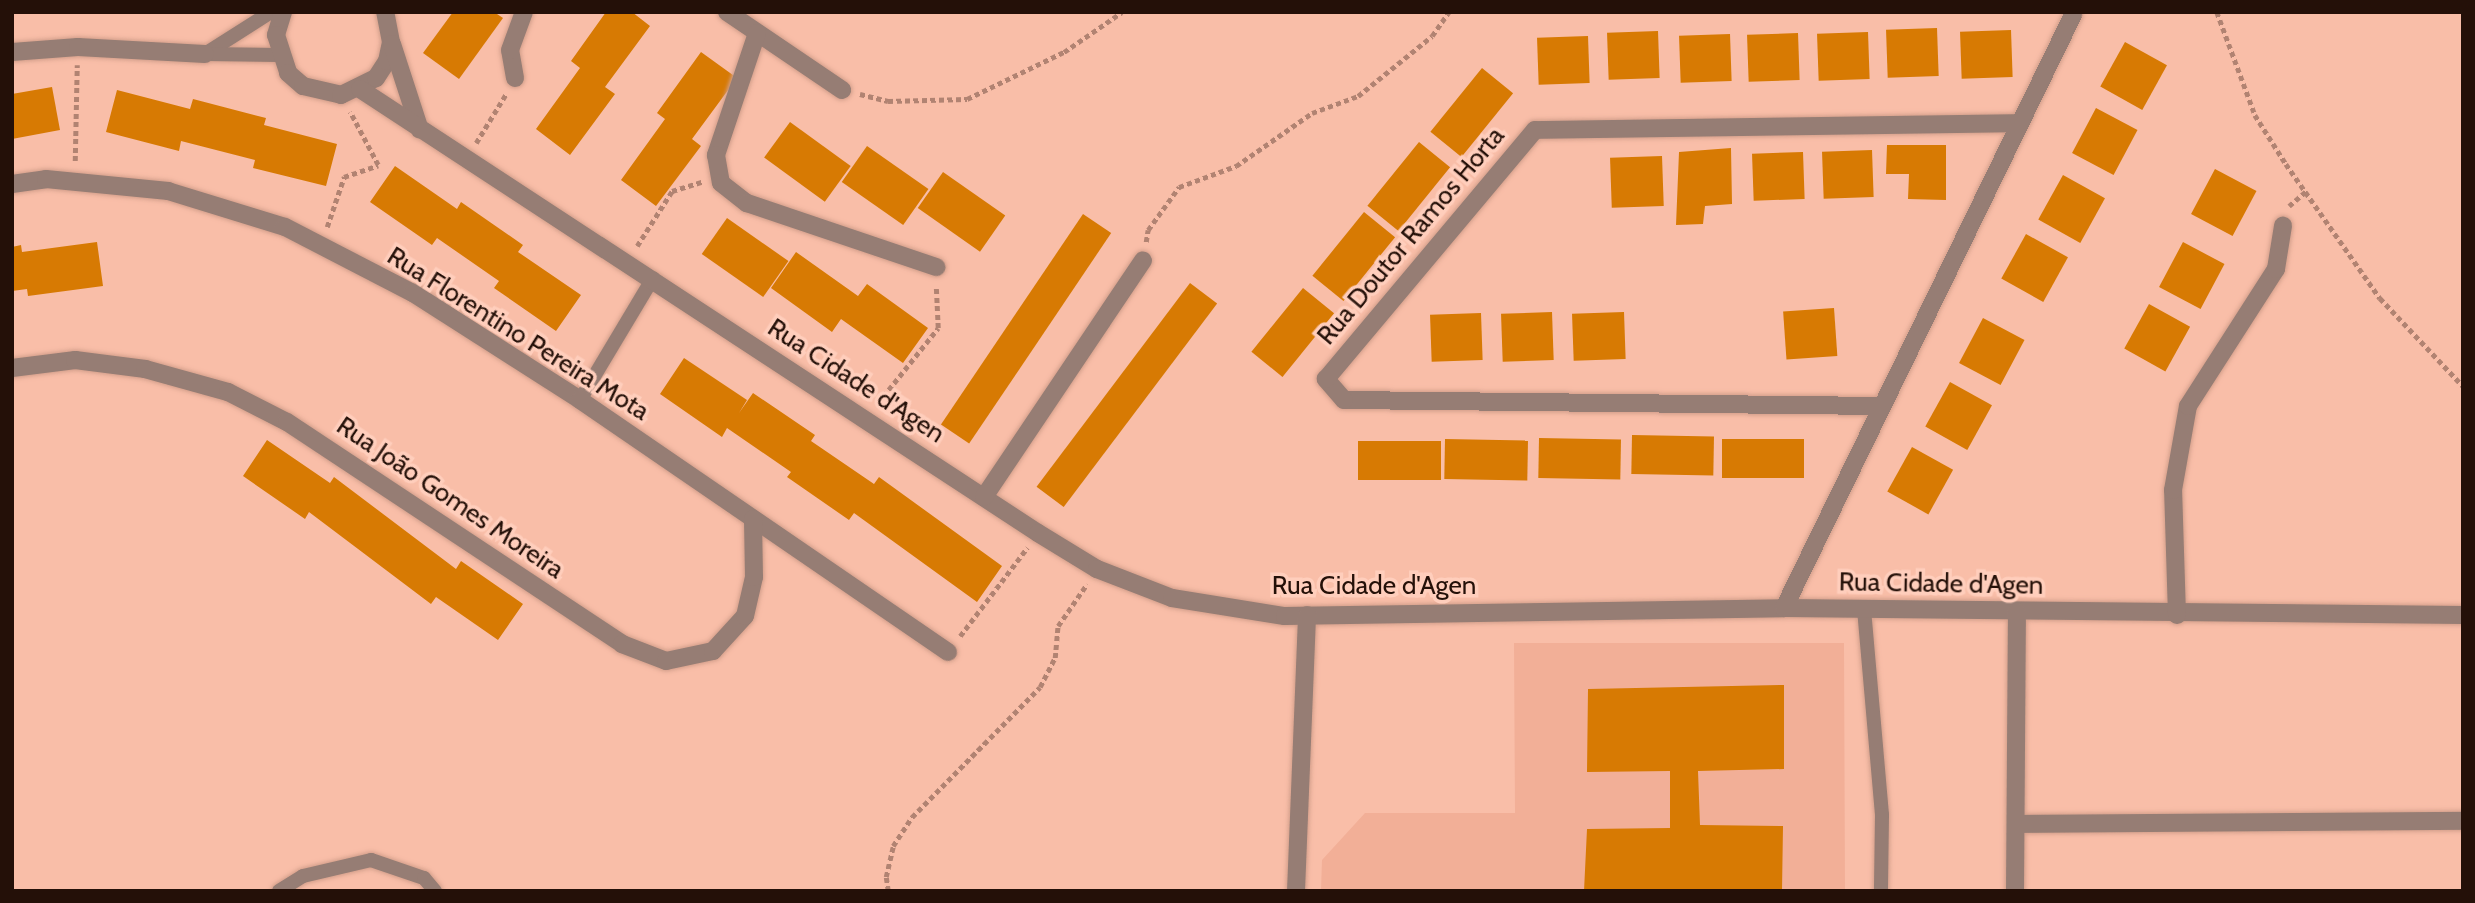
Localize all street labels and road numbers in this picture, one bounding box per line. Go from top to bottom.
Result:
street label: Rua Doutor Ramos Horta [1311,121,1511,351]
street label: Rua Florentino Pereira Mota [381,241,655,427]
street label: Rua Cidade d'Agen [762,312,950,450]
street label: Rua João Gomes Moreira [331,410,569,586]
street label: Rua Cidade d'Agen [1838,567,2044,601]
street label: Rua Cidade d'Agen [1272,570,1476,602]

